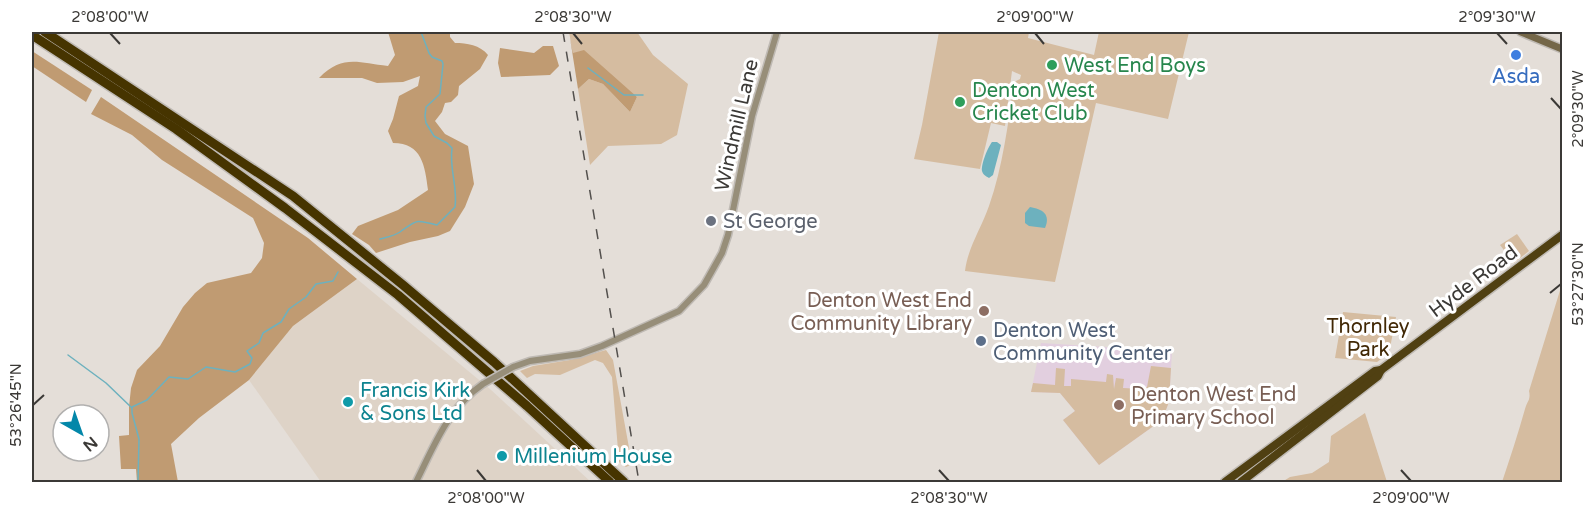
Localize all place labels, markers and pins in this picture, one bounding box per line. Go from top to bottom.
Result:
marker: Asda [1509,48,1523,62]
place label: West End Boys [1064,54,1206,78]
marker: West End Boys [1045,58,1059,72]
place label: Asda [1492,65,1540,89]
place label: Denton West Cricket Club [972,79,1095,126]
marker: Denton West Cricket Club [953,95,967,109]
place label: St George [723,210,818,234]
marker: St George [704,214,718,228]
place label: Denton West End Community Library [790,289,972,336]
marker: Denton West End Community Library [977,304,991,318]
place label: Denton West Community Center [993,319,1172,366]
marker: Denton West Community Center [974,334,988,348]
place label: Francis Kirk & Sons Ltd [360,379,470,426]
place label: Denton West End Primary School [1131,383,1296,430]
marker: Francis Kirk & Sons Ltd [341,395,355,409]
marker: Denton West End Primary School [1112,398,1126,412]
place label: Millenium House [514,445,672,469]
marker: Millenium House [495,449,509,463]

